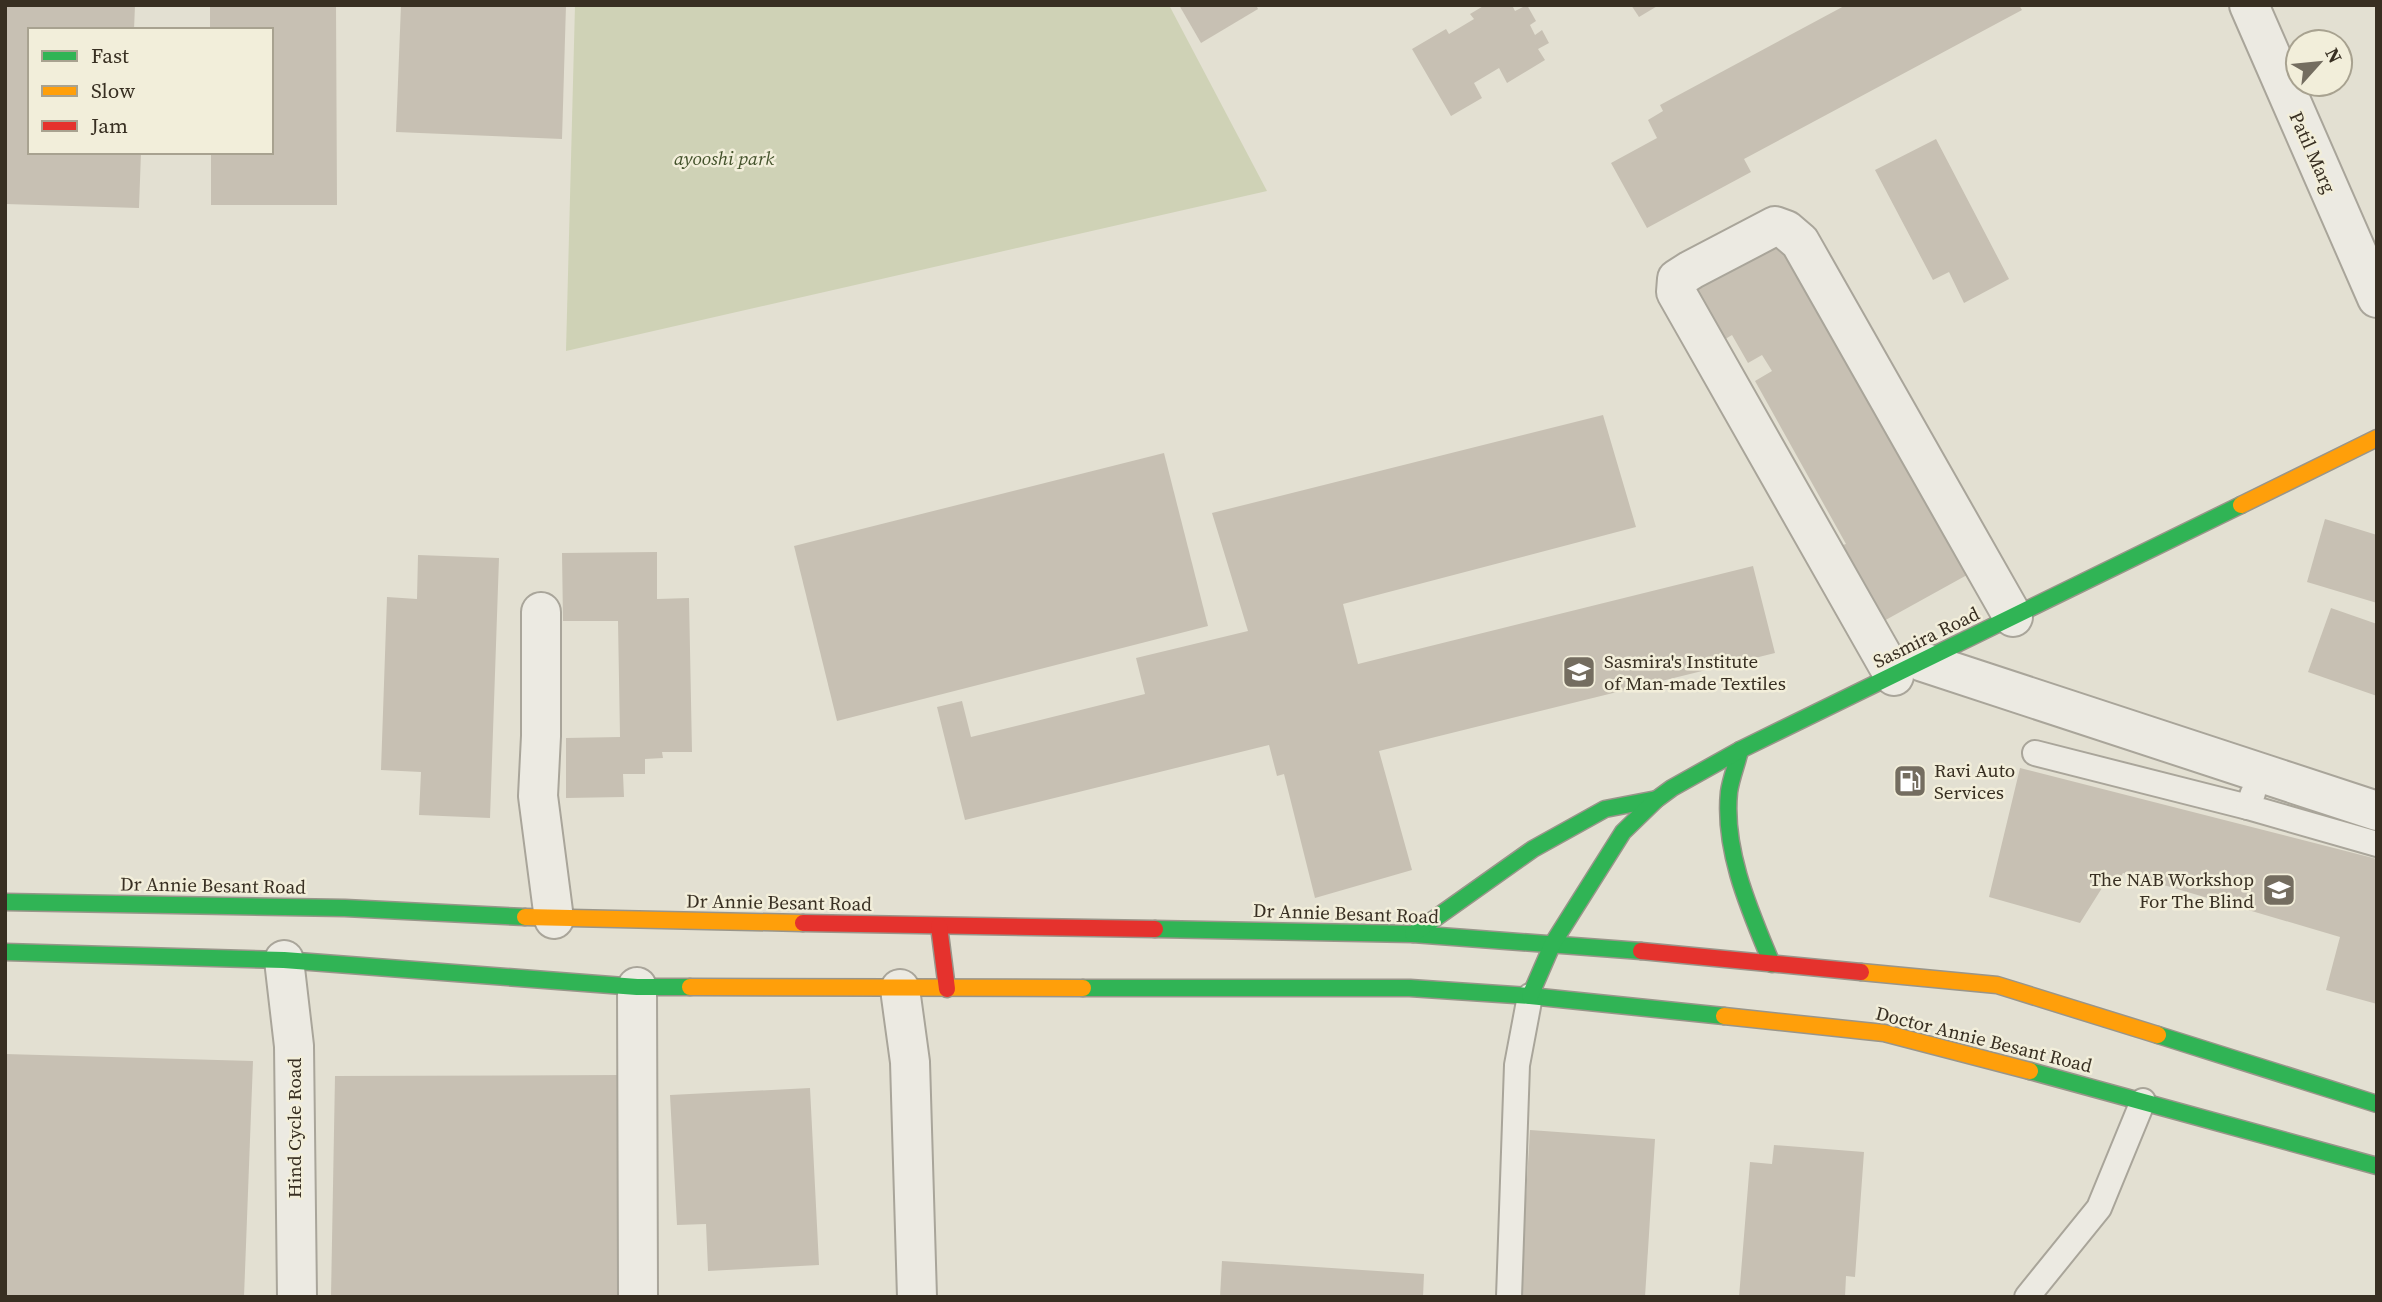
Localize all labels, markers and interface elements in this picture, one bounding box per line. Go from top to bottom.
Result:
legend [28,28,273,154]
north arrow [2284,28,2354,98]
text: Fast [91,41,129,70]
text: N [2319,43,2349,67]
text: Slow [91,76,135,105]
street label: Patil Marg [2283,107,2343,197]
text: Jam [90,111,128,140]
park label: ayooshi park [674,145,774,171]
street label: Sasmira Road [1868,600,1984,674]
place label: Sasmira's Institute of Man-made Textiles [1604,648,1786,696]
school or university icon: Sasmira's Institute of Man-made Textiles [1560,653,1598,691]
place label: Ravi Auto Services [1934,757,2015,805]
fuel station icon: Ravi Auto Services [1891,762,1929,800]
place label: The NAB Workshop For The Blind [2089,866,2254,914]
street label: Dr Annie Besant Road [120,870,306,900]
school or university icon: The NAB Workshop For The Blind [2260,871,2298,909]
street label: Dr Annie Besant Road [686,887,872,917]
street label: Dr Annie Besant Road [1253,897,1440,929]
street label: Doctor Annie Besant Road [1873,1000,2095,1079]
street label: Hind Cycle Road [281,1057,307,1198]

